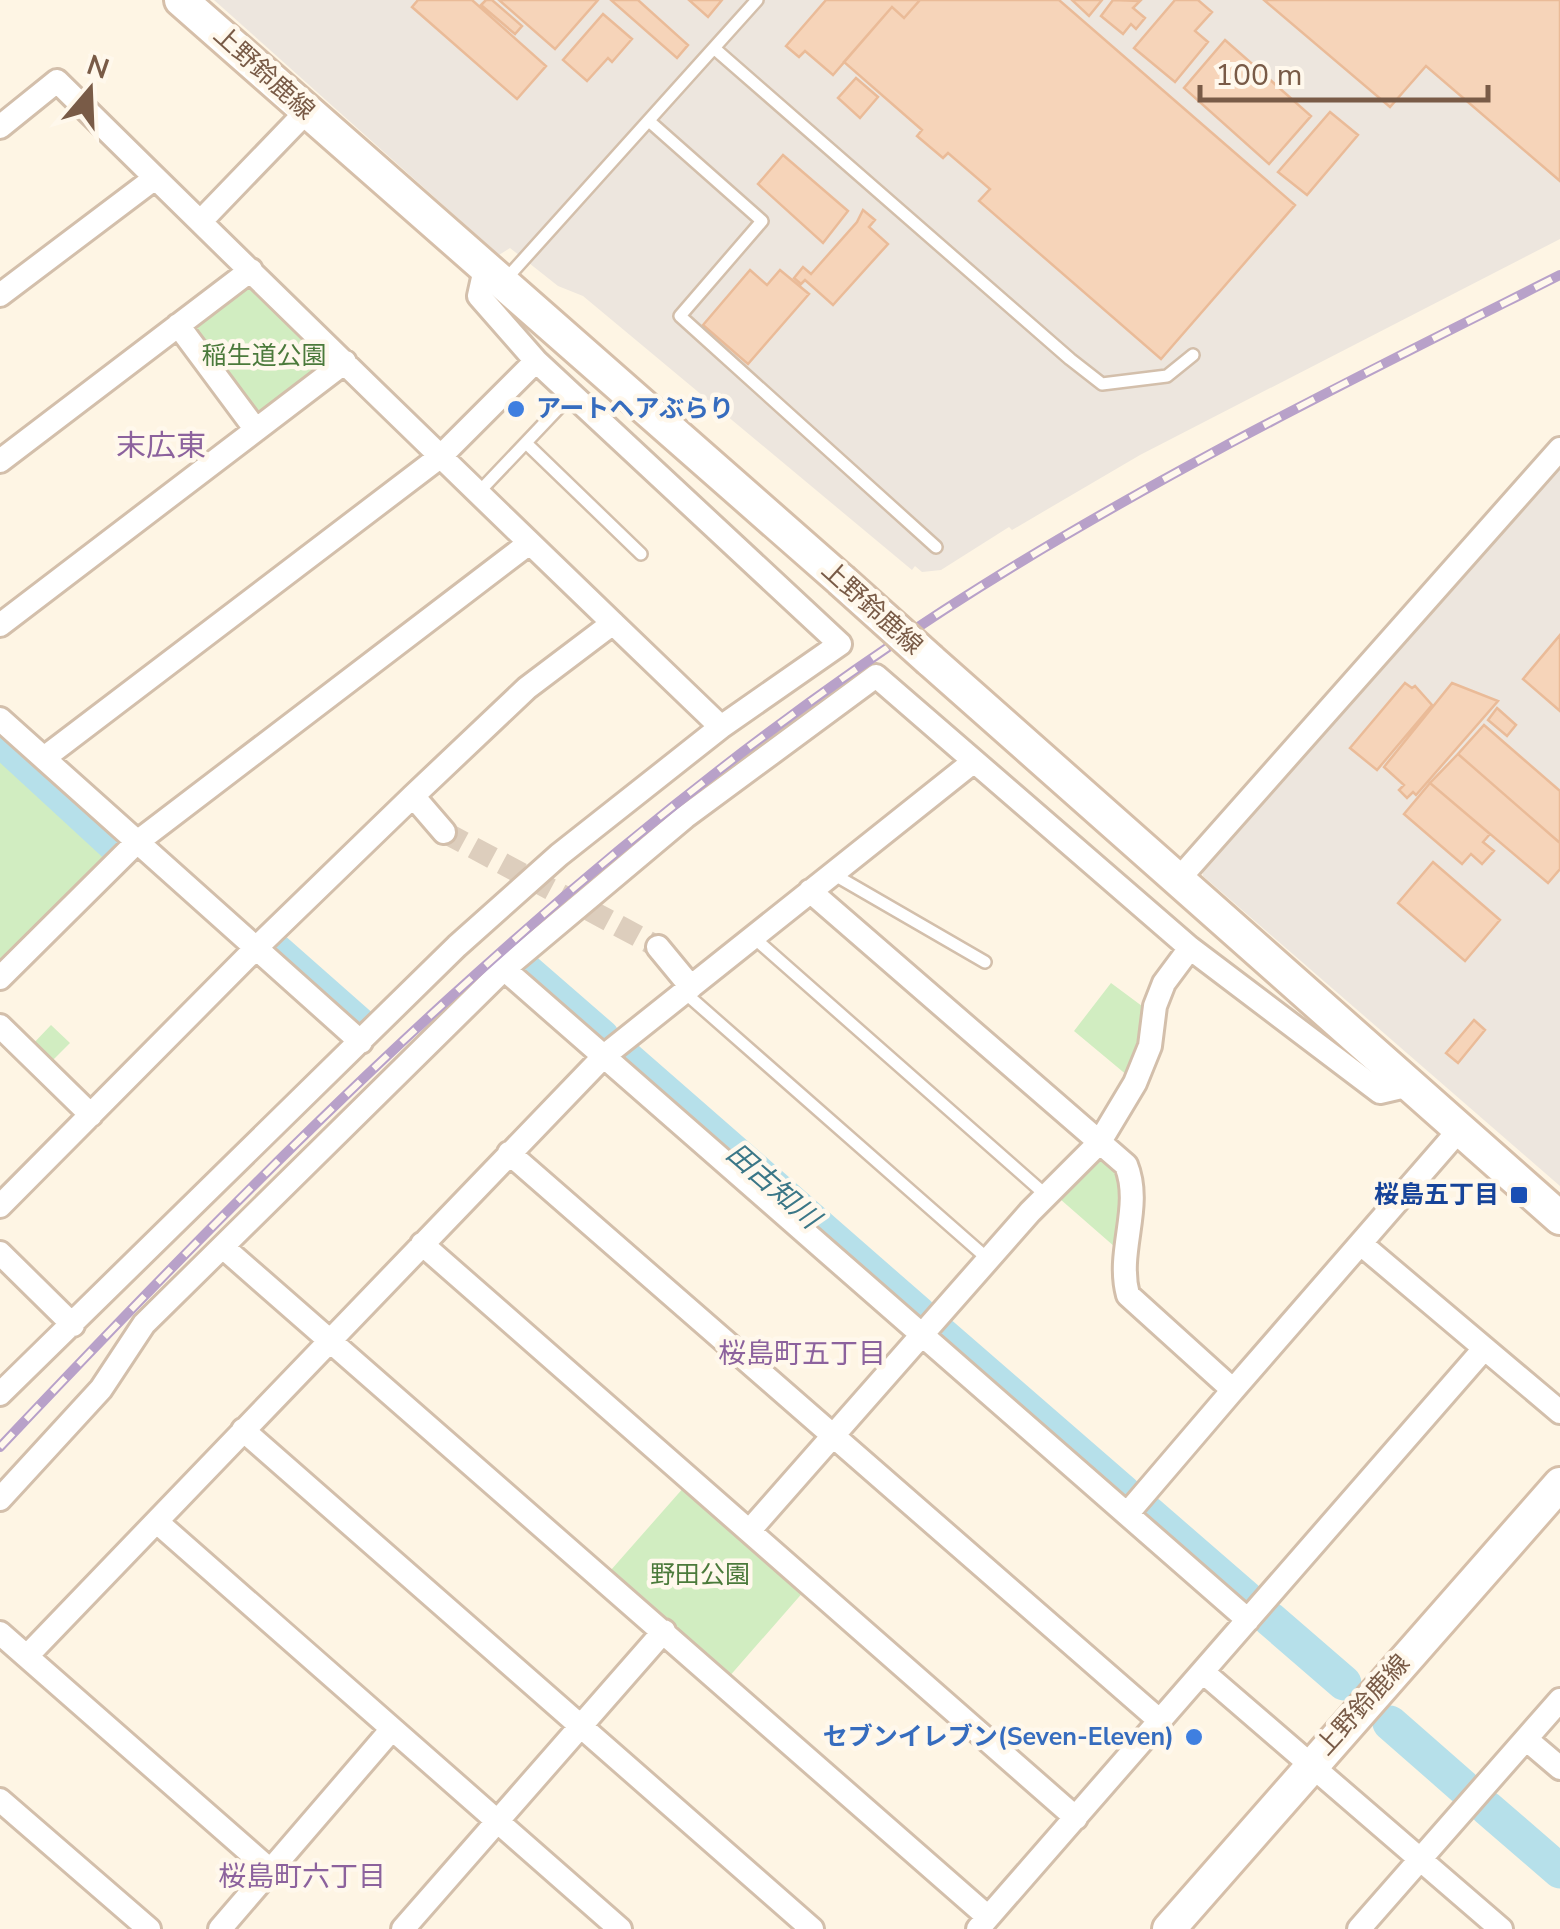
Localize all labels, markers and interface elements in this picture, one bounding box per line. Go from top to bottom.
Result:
street label: 上野鈴鹿線 [206,19,322,127]
north arrow [40,40,140,140]
scale bar [1200,40,1488,102]
text: N [82,46,114,89]
text: 100 m [1215,55,1302,96]
park label: 稲生道公園 [201,339,327,373]
place label: アートヘアぶらり [536,392,734,426]
marker: アートヘアぶらり [505,398,527,420]
district label: 末広東 [116,426,206,467]
street label: 上野鈴鹿線 [814,554,930,662]
water label: 田古知川 [718,1135,830,1239]
place label: 桜島五丁目 [1374,1178,1499,1212]
marker: 桜島五丁目 [1508,1184,1530,1206]
district label: 桜島町五丁目 [718,1335,886,1373]
park label: 野田公園 [650,1558,750,1592]
street label: 上野鈴鹿線 [1309,1647,1417,1763]
place label: セブンイレブン(Seven-Eleven) [823,1720,1174,1754]
marker: セブンイレブン(Seven-Eleven) [1183,1726,1205,1748]
district label: 桜島町六丁目 [218,1858,386,1896]

